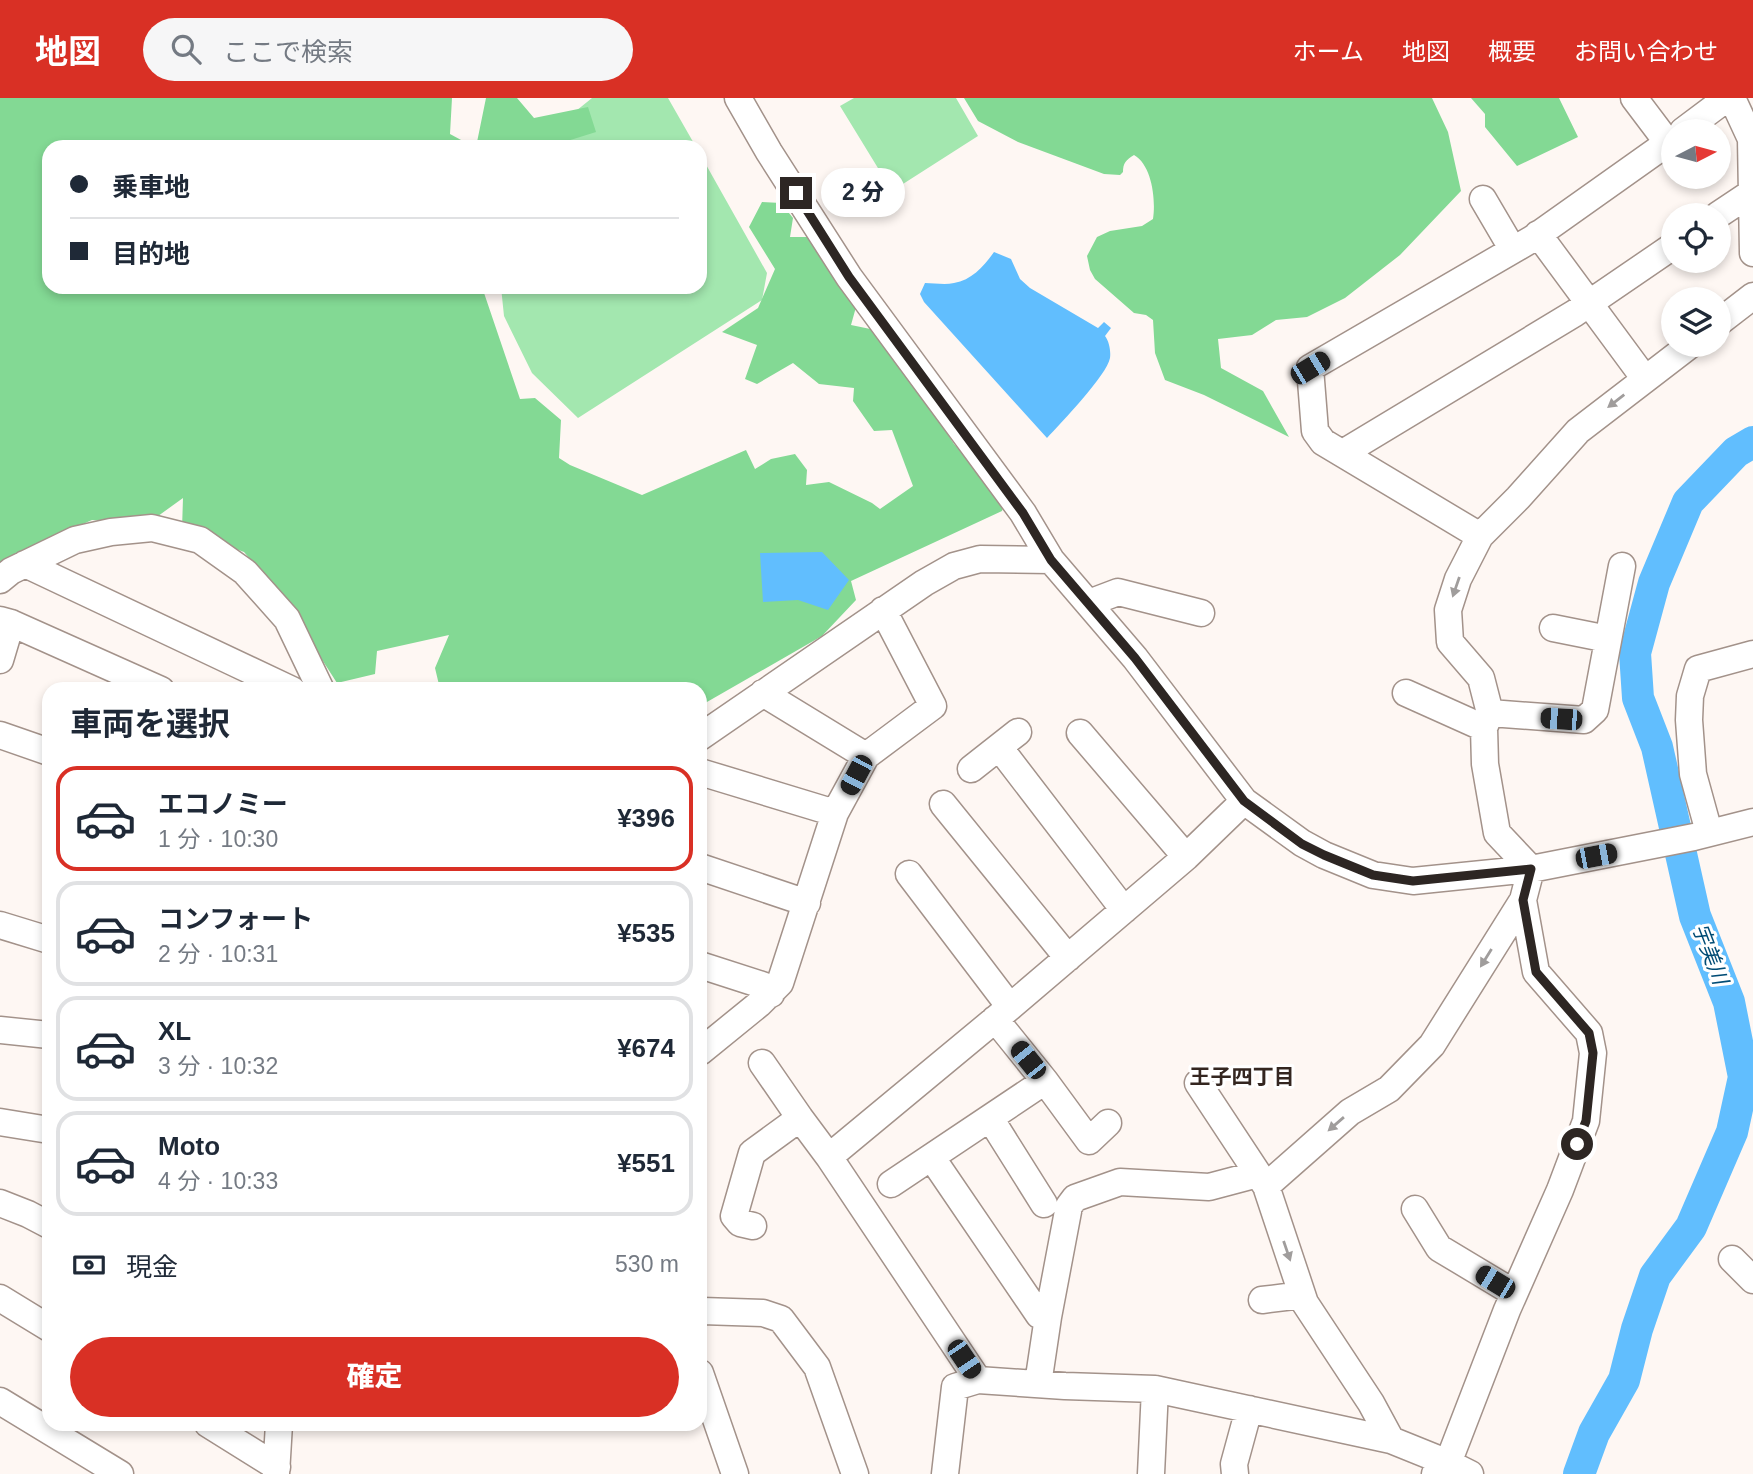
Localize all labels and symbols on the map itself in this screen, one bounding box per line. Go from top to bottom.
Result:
north arrow [1661,119,1731,189]
callout: 2 分 [820,168,904,217]
route end [780,177,812,209]
car [1287,348,1334,388]
one-way arrow [1608,394,1626,409]
one-way arrow [1450,576,1461,597]
car [1540,707,1583,731]
car [837,752,876,798]
car [1574,842,1619,870]
water label: 宇美川 [1688,920,1733,989]
one-way arrow [1480,948,1493,968]
car [1007,1037,1050,1083]
district label: 王子四丁目 [1190,1065,1295,1088]
one-way arrow [1328,1116,1345,1131]
route start [1561,1128,1593,1160]
one-way arrow [1282,1240,1293,1261]
car [1472,1262,1519,1302]
car [944,1336,985,1382]

